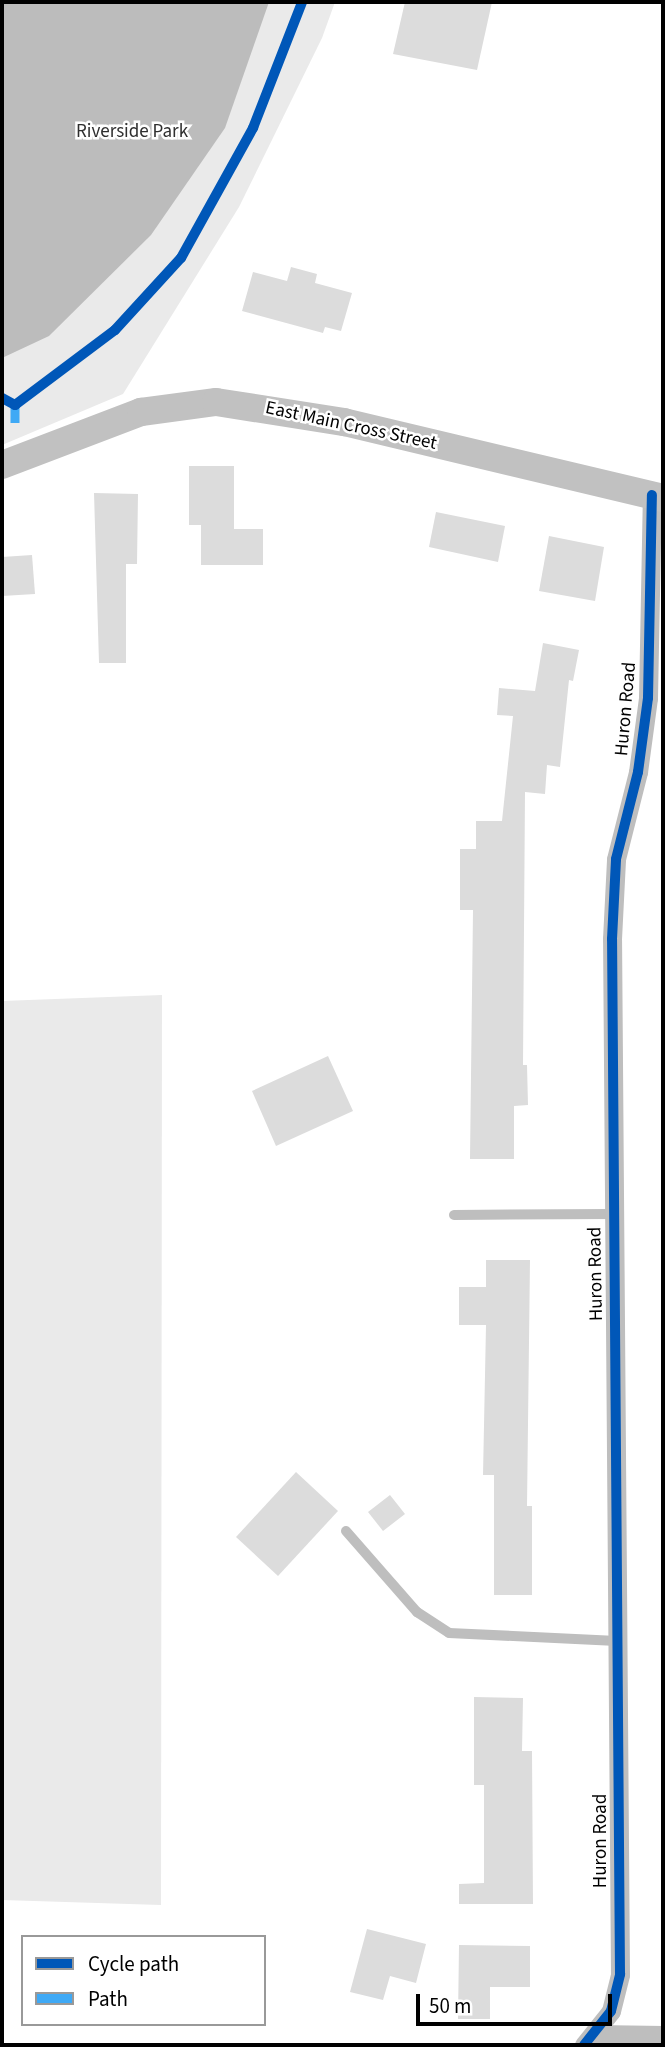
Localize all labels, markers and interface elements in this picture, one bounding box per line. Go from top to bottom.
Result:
park label: Riverside Park [76,121,188,143]
street label: East Main Cross Street [263,397,439,455]
street label: Huron Road [611,661,641,757]
street label: Huron Road [584,1227,608,1321]
street label: Huron Road [590,1794,612,1888]
legend [21,1935,266,2026]
text: Cycle path [88,1949,179,1979]
scale bar [420,1980,616,2024]
text: Path [88,1984,128,2014]
text: 50 m [429,1991,471,2021]

